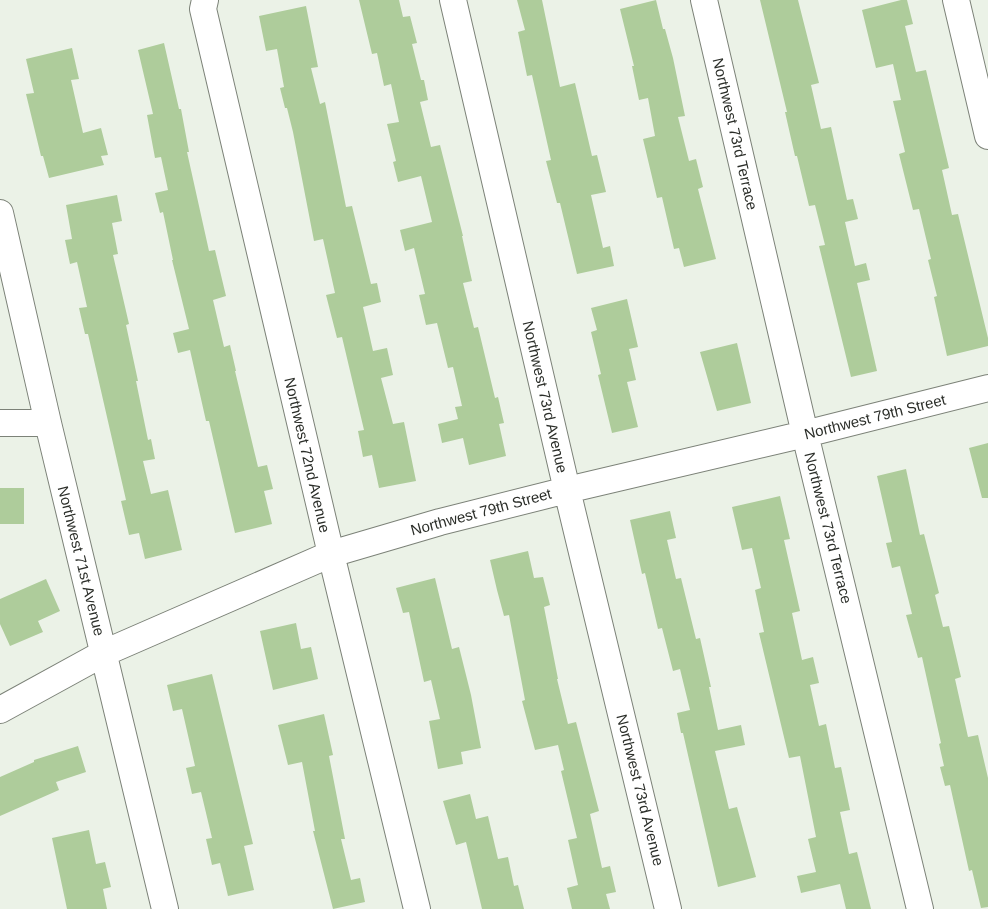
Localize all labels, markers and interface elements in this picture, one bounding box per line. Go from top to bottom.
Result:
street label: Northwest 73rd Terrace [710,56,761,212]
street label: Northwest 73rd Avenue [520,319,571,475]
street label: Northwest 72nd Avenue [281,376,334,534]
street label: Northwest 79th Street [802,391,948,442]
street label: Northwest 73rd Terrace [801,450,856,605]
street label: Northwest 71st Avenue [55,484,108,638]
street label: Northwest 79th Street [409,484,554,539]
street label: Northwest 73rd Avenue [613,712,668,867]

